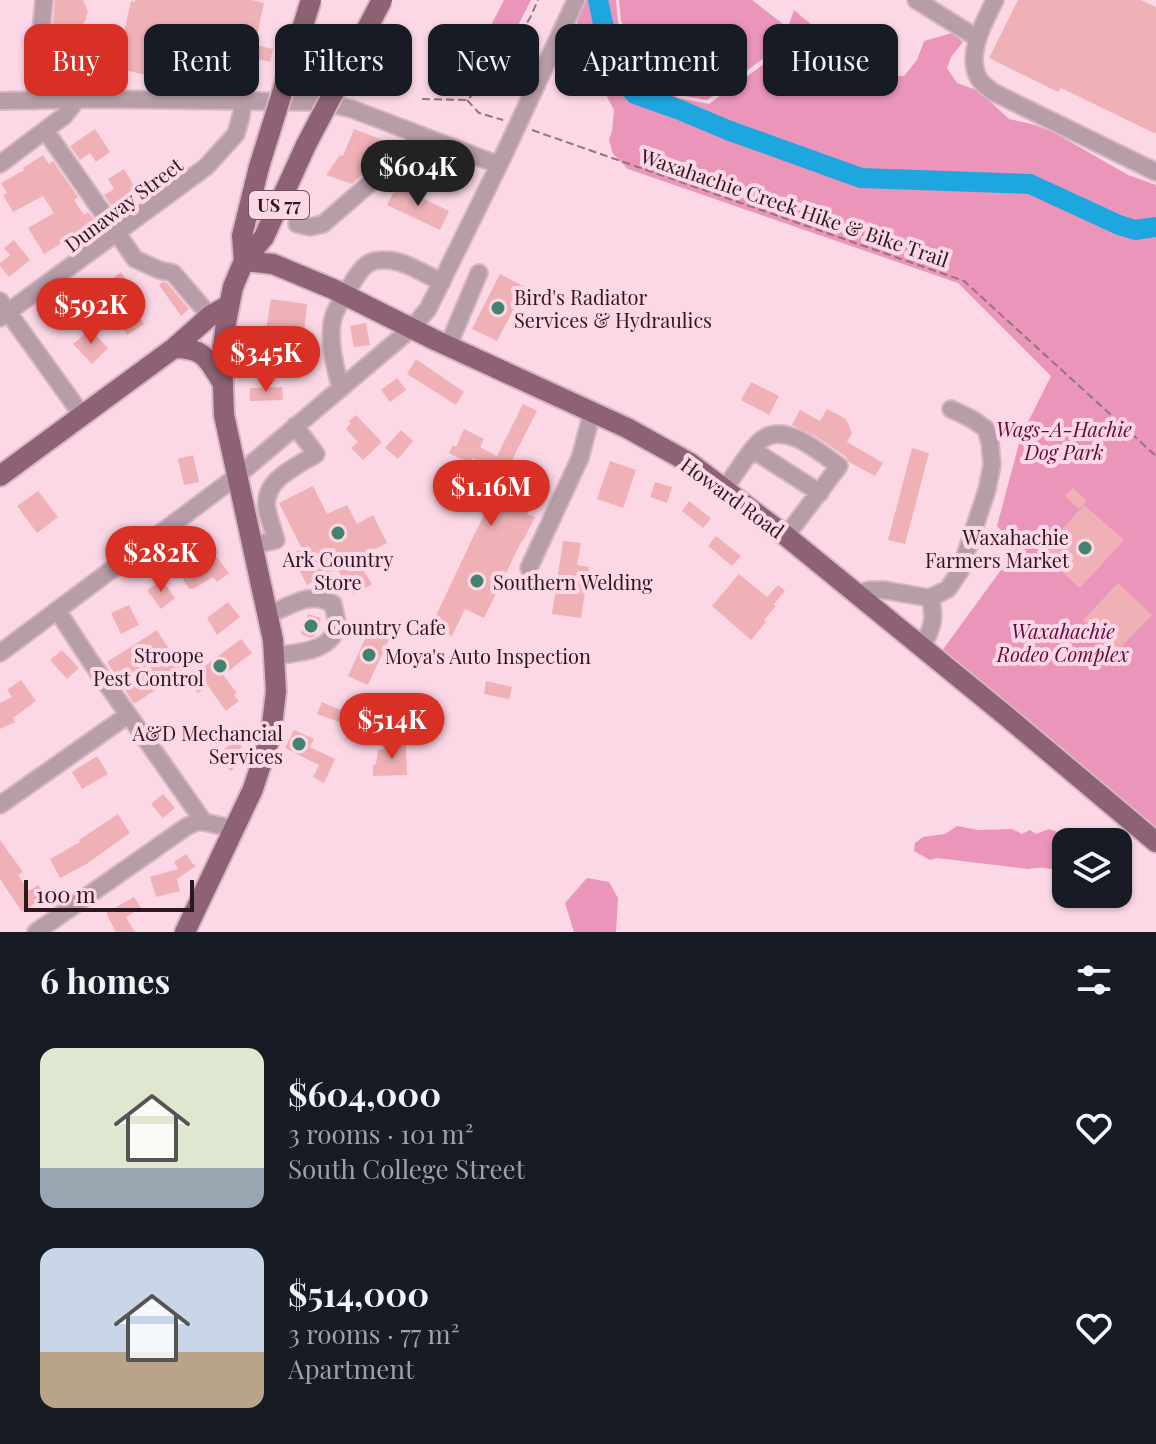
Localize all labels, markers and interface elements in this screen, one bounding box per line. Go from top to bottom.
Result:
chip: Buy [24,24,128,96]
chip: Rent [144,24,259,96]
chip: Filters [275,24,412,96]
chip: New [428,24,539,96]
chip: Apartment [555,24,747,96]
chip: House [763,24,898,96]
pin: $604K [362,140,474,208]
street label: Waxahachie Creek Hike & Bike Trail [636,141,953,273]
text: $604K [379,148,457,183]
street label: Dunaway Street [58,150,188,257]
road number: US 77 [249,191,309,219]
pin: $592K [35,278,147,346]
place label: Bird's Radiator Services & Hydraulics [514,283,712,333]
text: $592K [54,286,128,321]
marker: Bird's Radiator Services & Hydraulics [489,299,507,317]
pin: $345K [210,326,322,394]
text: $345K [230,334,302,369]
park label: Wags-A-Hachie Dog Park [996,415,1132,465]
street label: Howard Road [676,450,790,544]
pin: $1.16M [426,460,556,528]
text: $1.16M [451,468,531,503]
place label: Waxahachie Farmers Market [925,523,1070,573]
marker: Ark Country Store [329,524,347,542]
pin: $282K [105,526,217,594]
text: $282K [123,534,199,569]
marker: Waxahachie Farmers Market [1076,539,1094,557]
place label: Ark Country Store [281,545,394,595]
place label: Southern Welding [493,568,653,595]
marker: Southern Welding [468,572,486,590]
place label: Country Cafe [327,613,446,640]
marker: Country Cafe [302,617,320,635]
park label: Waxahachie Rodeo Complex [996,617,1130,667]
place label: Stroope Pest Control [93,641,204,691]
place label: Moya's Auto Inspection [385,642,591,669]
marker: Moya's Auto Inspection [360,646,378,664]
marker: Stroope Pest Control [211,657,229,675]
pin: $514K [336,693,448,761]
text: $514K [357,701,427,736]
place label: A&D Mechancial Services [131,719,283,769]
marker: A&D Mechancial Services [290,735,308,753]
map controls [1052,828,1132,908]
button: layers [1052,828,1132,908]
scale bar [24,876,194,912]
text: 100 m [36,879,96,909]
text: 6 homes [40,957,170,1003]
icon: filters [1072,958,1116,1002]
text: $604,000 [288,1070,441,1116]
icon: home [104,1080,200,1176]
icon: heart [1072,1106,1116,1150]
text: 3 rooms · 101 m² [288,1116,473,1151]
text: South College Street [288,1151,525,1186]
text: $514,000 [288,1270,429,1316]
icon: home [104,1280,200,1376]
icon: heart [1072,1306,1116,1350]
text: 3 rooms · 77 m² [288,1316,459,1351]
text: Apartment [288,1351,414,1386]

